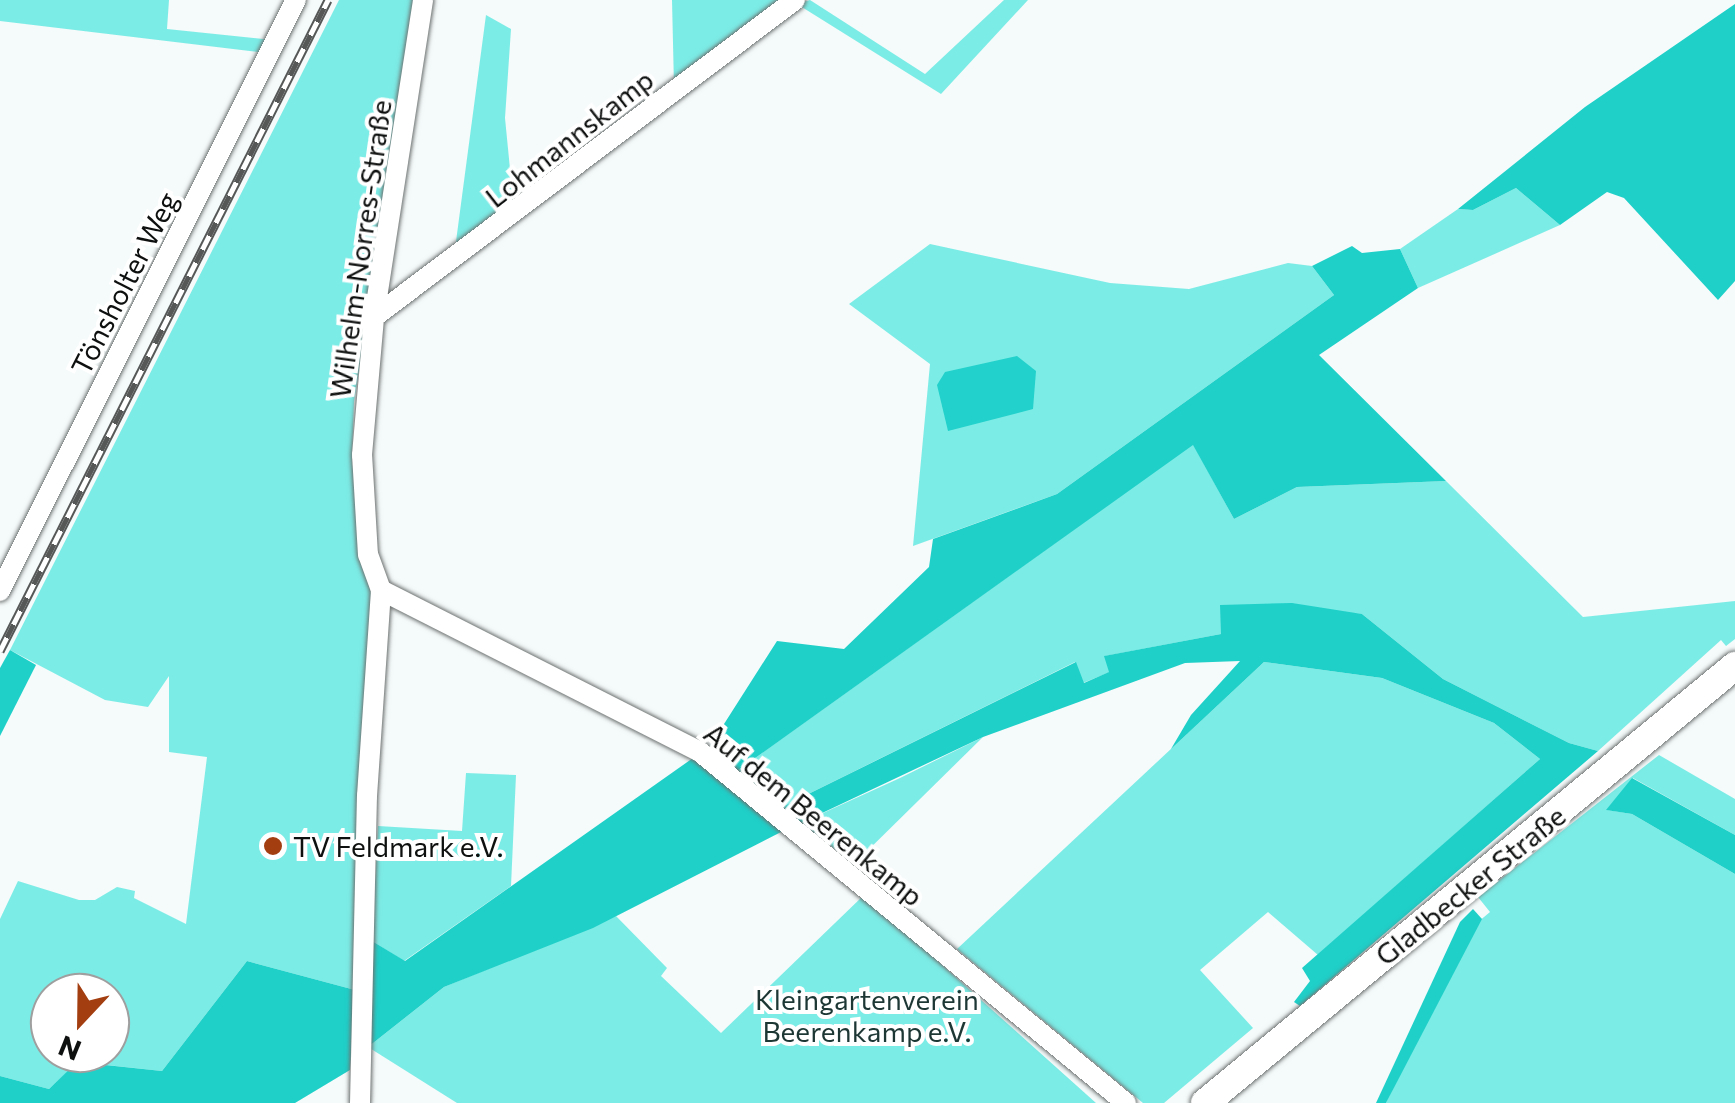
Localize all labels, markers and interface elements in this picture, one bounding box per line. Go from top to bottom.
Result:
street label: Lohmannskamp [478,62,660,214]
street label: Wilhelm-Norres-Straße [322,98,398,400]
street label: Tönsholter Weg [64,186,184,380]
street label: Auf dem Beerenkamp [698,715,930,913]
street label: Gladbecker Straße [1368,798,1572,972]
place label: TV Feldmark e.V. [293,829,503,863]
marker: TV Feldmark e.V. [262,835,284,857]
north arrow [30,973,130,1073]
park label: Kleingartenverein Beerenkamp e.V. [755,982,979,1048]
text: N [53,1029,86,1069]

